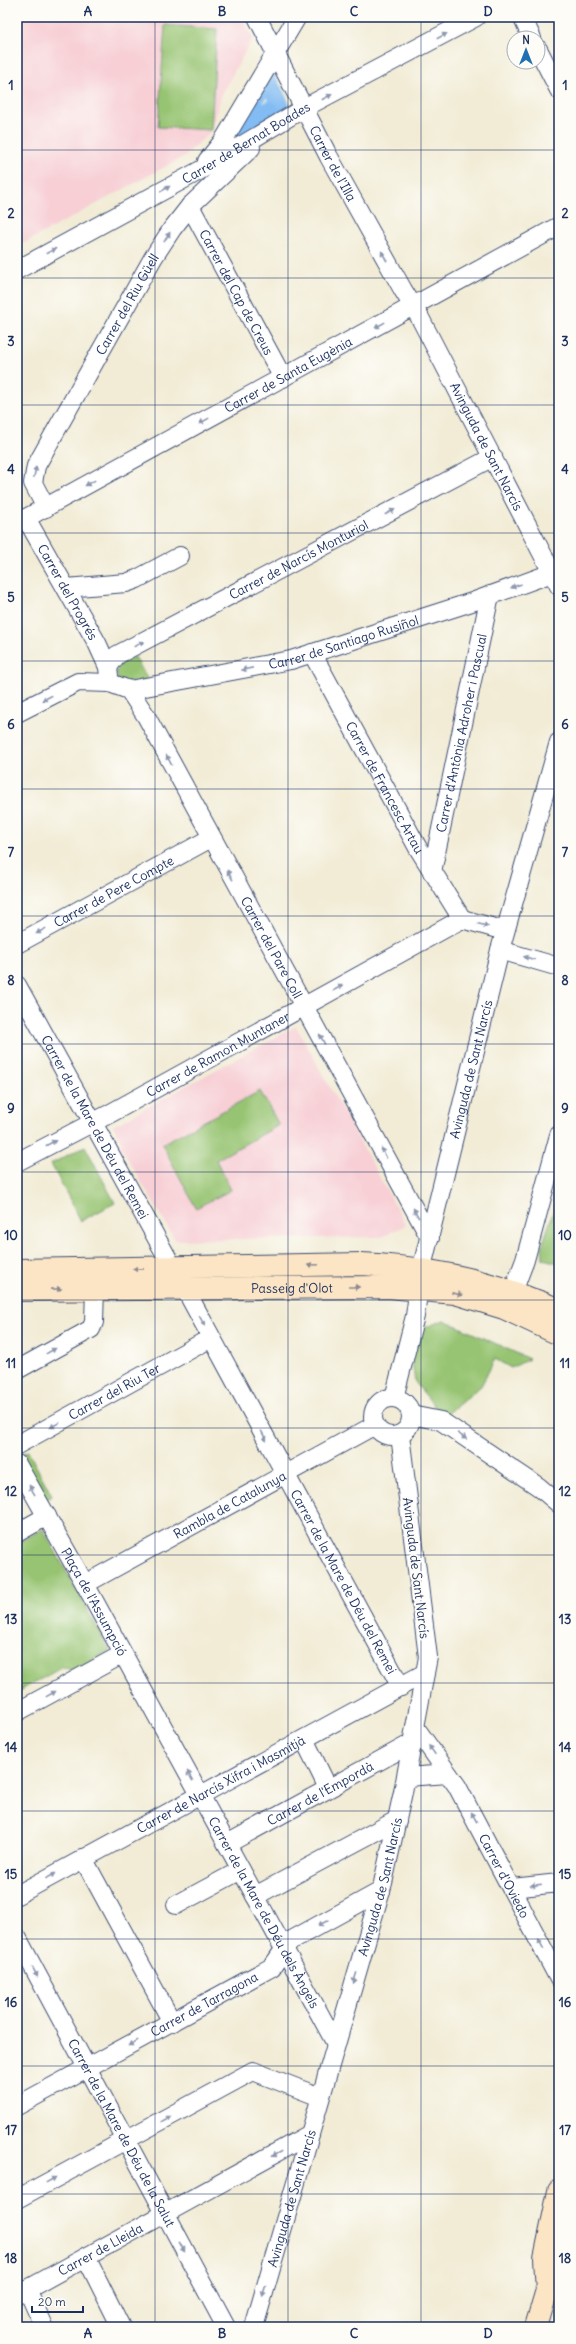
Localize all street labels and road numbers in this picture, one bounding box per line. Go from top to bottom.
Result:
street label: Carrer de Bernat Boades [179,98,313,187]
street label: Carrer de l'Illa [306,123,360,204]
street label: Carrer del Cap de Creus [196,226,277,358]
street label: Carrer del Riu Güell [92,250,162,358]
street label: Carrer de Santa Eugènia [221,333,355,416]
street label: Avinguda de Sant Narcís [446,379,527,514]
street label: Carrer de Narcís Monturiol [226,516,371,603]
street label: Carrer del Progrés [34,541,102,643]
street label: Carrer de Santiago Rusiñol [267,611,421,673]
street label: Carrer d'Antònia Adroher i Pascual [432,632,490,834]
street label: Carrer de Francesc Artau [342,718,428,857]
street label: Carrer de Pere Compte [50,852,177,931]
street label: Carrer del Pare Coll [237,893,306,1001]
street label: Avinguda de Sant Narcís [445,998,496,1140]
street label: Carrer de Ramon Muntaner [143,1007,293,1100]
street label: Carrer de la Mare de Déu del Remei [38,1032,153,1222]
street label: Passeig d'Olot [251,1279,334,1297]
street label: Carrer del Riu Ter [65,1359,164,1424]
street label: Rambla de Catalunya [170,1467,289,1542]
street label: Carrer de la Mare de Déu del Remei [287,1486,401,1677]
street label: Avinguda de Sant Narcís [399,1496,433,1640]
street label: Plaça de l'Assumpció [58,1545,131,1659]
street label: Carrer de Narcís Xifra i Masmitjà [134,1731,308,1837]
street label: Carrer de l'Empordà [264,1757,376,1829]
street label: Carrer de la Mare de Déu dels Àngels [205,1814,323,2011]
street label: Avinguda de Sant Narcís [354,1816,406,1958]
street label: Carrer d'Oviedo [475,1831,534,1921]
street label: Carrer de Tarragona [147,1968,261,2040]
street label: Carrer de la Mare de Déu de la Salut [65,2036,179,2230]
street label: Avinguda de Sant Narcís [263,2128,319,2269]
street label: Carrer de Lleida [55,2219,146,2279]

